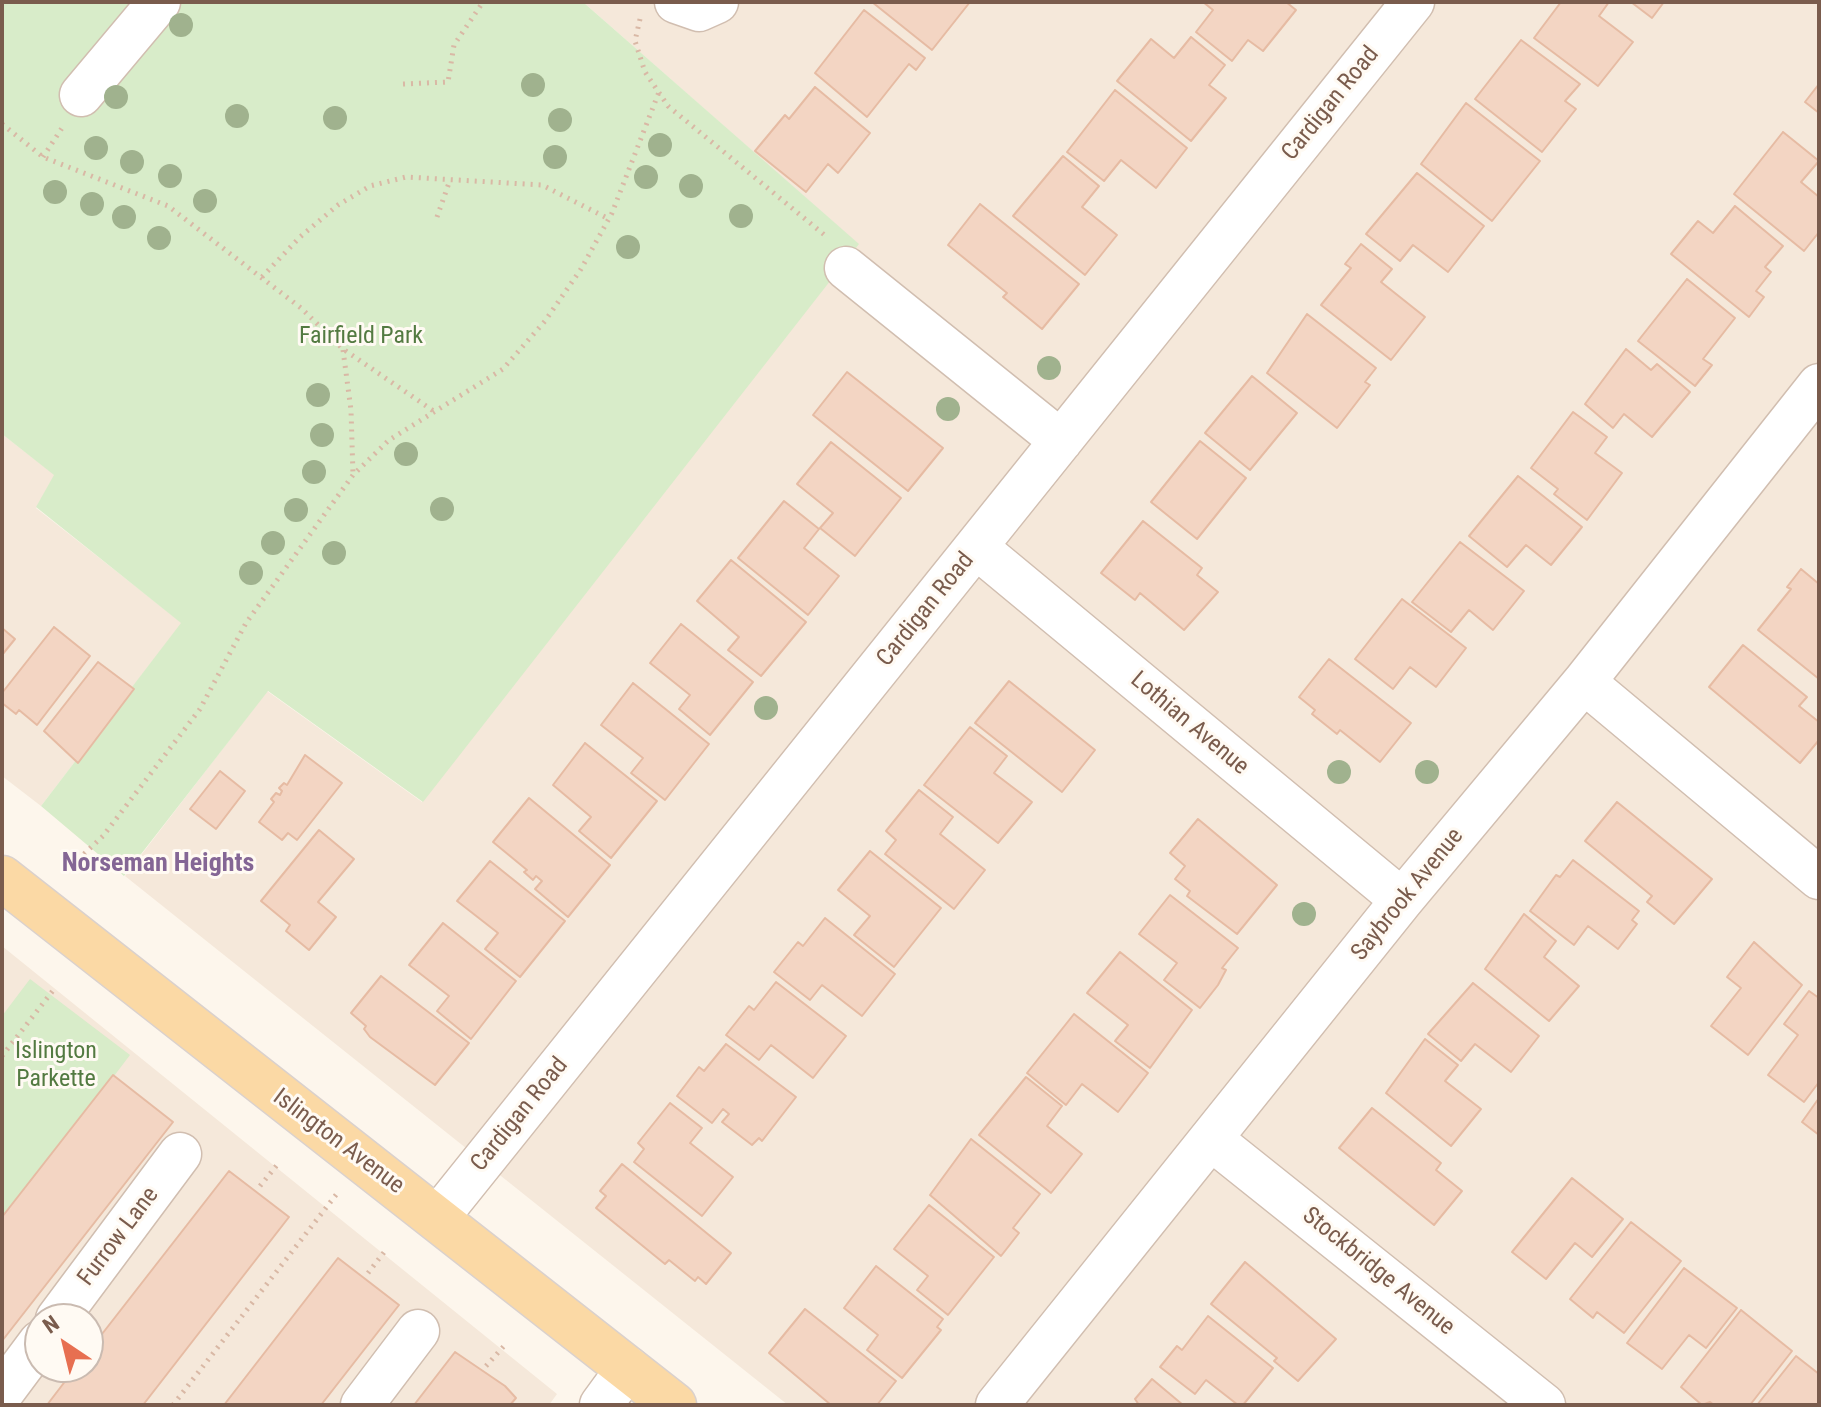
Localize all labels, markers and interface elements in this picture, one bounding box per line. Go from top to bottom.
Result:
street label: Cardigan Road [1276,41,1386,167]
park label: Fairfield Park [299,323,423,351]
street label: Cardigan Road [871,547,981,673]
street label: Lothian Avenue [1124,666,1254,782]
street label: Saybrook Avenue [1346,823,1470,967]
district label: Norseman Heights [62,848,254,880]
park label: Islington Parkette [15,1038,97,1094]
street label: Cardigan Road [465,1052,575,1178]
street label: Islington Avenue [267,1083,409,1201]
street label: Furrow Lane [73,1182,165,1292]
street label: Stockbridge Avenue [1296,1202,1460,1342]
north arrow [24,1303,104,1383]
text: N [38,1310,64,1339]

